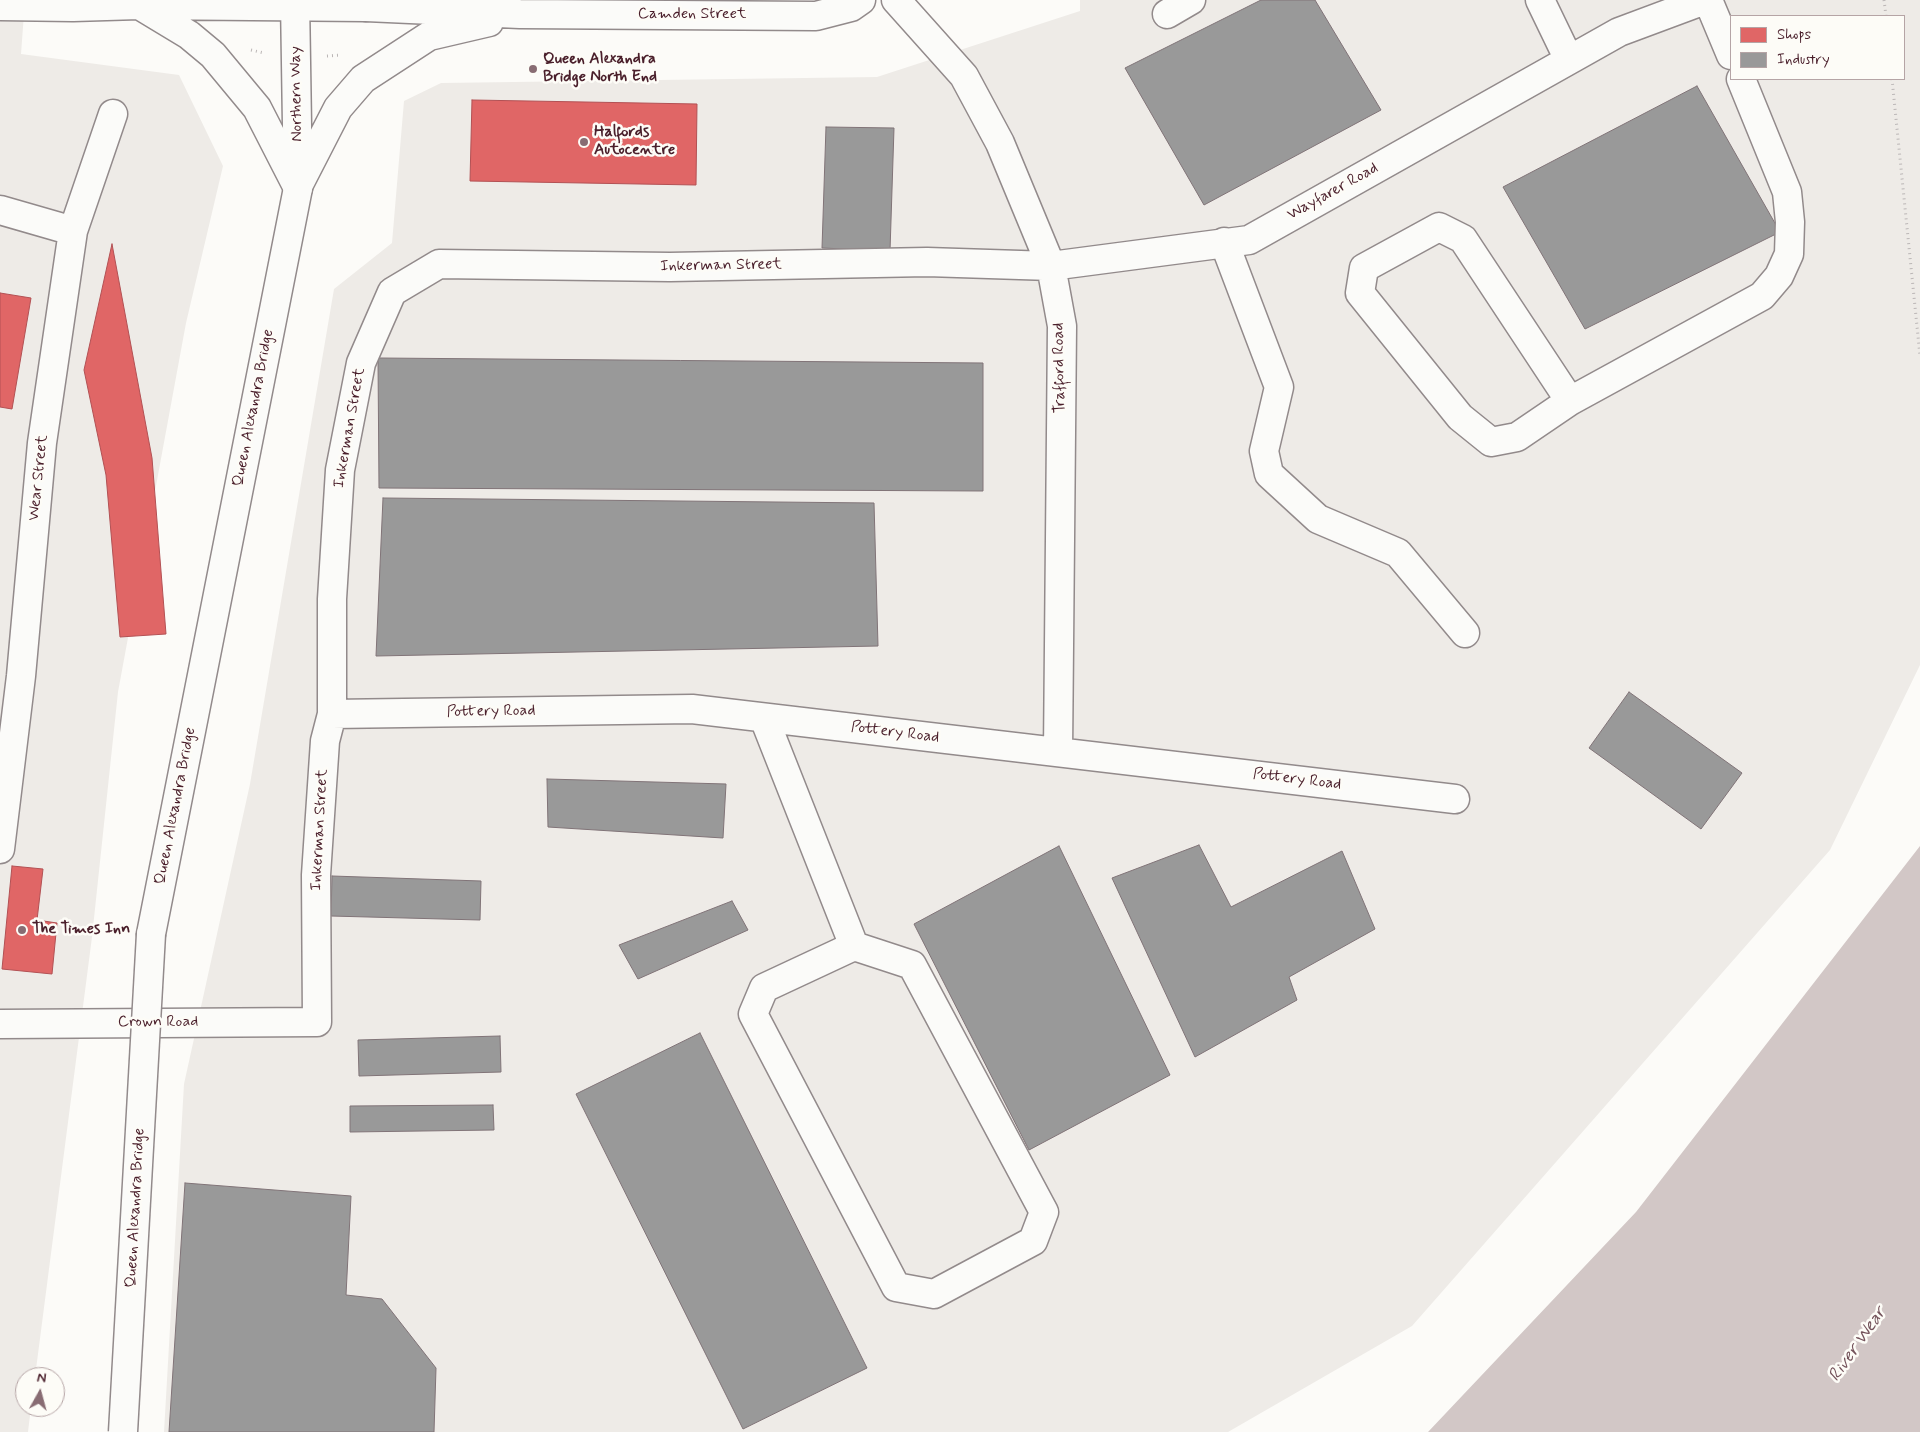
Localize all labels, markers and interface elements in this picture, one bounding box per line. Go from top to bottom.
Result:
street label: Camden Street [638,5,746,25]
legend [1730,15,1905,80]
text: Shops [1777,25,1811,45]
street label: Northern Way [287,46,307,142]
place label: Queen Alexandra Bridge North End [543,50,657,88]
text: Industry [1777,50,1830,70]
marker: Queen Alexandra Bridge North End [527,63,539,75]
place label: Halfords Autocentre [594,123,675,161]
marker: Halfords Autocentre [578,136,590,148]
street label: Wayfarer Road [1284,159,1382,225]
street label: Inkerman Street [660,255,782,277]
street label: Trafford Road [1050,322,1070,414]
street label: Queen Alexandra Bridge [229,328,279,488]
street label: Inkerman Street [330,366,370,490]
street label: Wear Street [25,434,53,522]
street label: Pottery Road [446,702,536,722]
street label: Pottery Road [850,718,940,748]
street label: Queen Alexandra Bridge [151,726,201,886]
street label: Pottery Road [1252,765,1342,795]
street label: Inkerman Street [307,769,333,891]
place label: The Times Inn [32,920,130,940]
marker: The Times Inn [16,924,28,936]
street label: Crown Road [118,1013,198,1033]
street label: Queen Alexandra Bridge [122,1128,150,1288]
water label: River Wear [1825,1304,1891,1386]
north arrow [15,1367,65,1417]
text: N [36,1369,47,1388]

